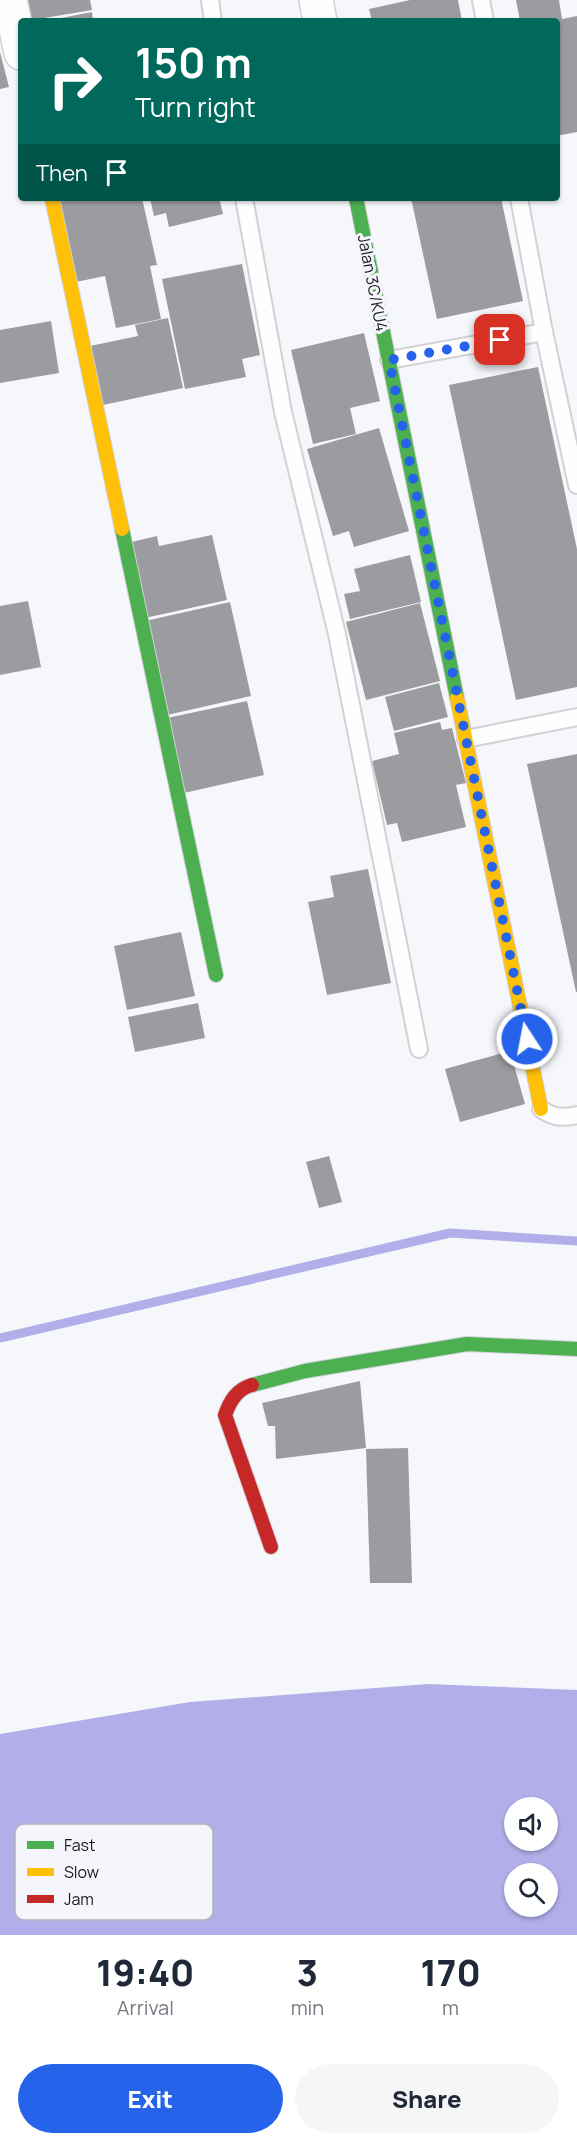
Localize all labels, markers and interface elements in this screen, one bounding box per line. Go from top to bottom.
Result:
text: 150 m [135,33,252,91]
icon: right [36,42,114,120]
text: Turn right [135,88,256,125]
icon: arrive [100,156,133,189]
text: Then [36,158,88,188]
street label: Jalan 3C/KU4 [353,233,393,333]
pin [474,314,525,365]
icon: arrive [483,323,516,356]
position arrow [495,1007,559,1071]
map controls [504,1797,558,1917]
button: sound [504,1797,558,1851]
legend [15,1824,213,1920]
text: Fast [64,1834,95,1856]
text: Slow [64,1861,99,1883]
button: search [504,1863,558,1917]
text: Jam [64,1888,94,1910]
text: 19:40 [96,1948,194,1997]
text: 3 [297,1948,318,1997]
text: 170 [420,1948,481,1997]
text: Arrival [117,1994,174,2021]
text: min [291,1994,324,2021]
text: m [442,1994,459,2021]
button: Exit [18,2064,283,2133]
button: Share [295,2064,559,2133]

